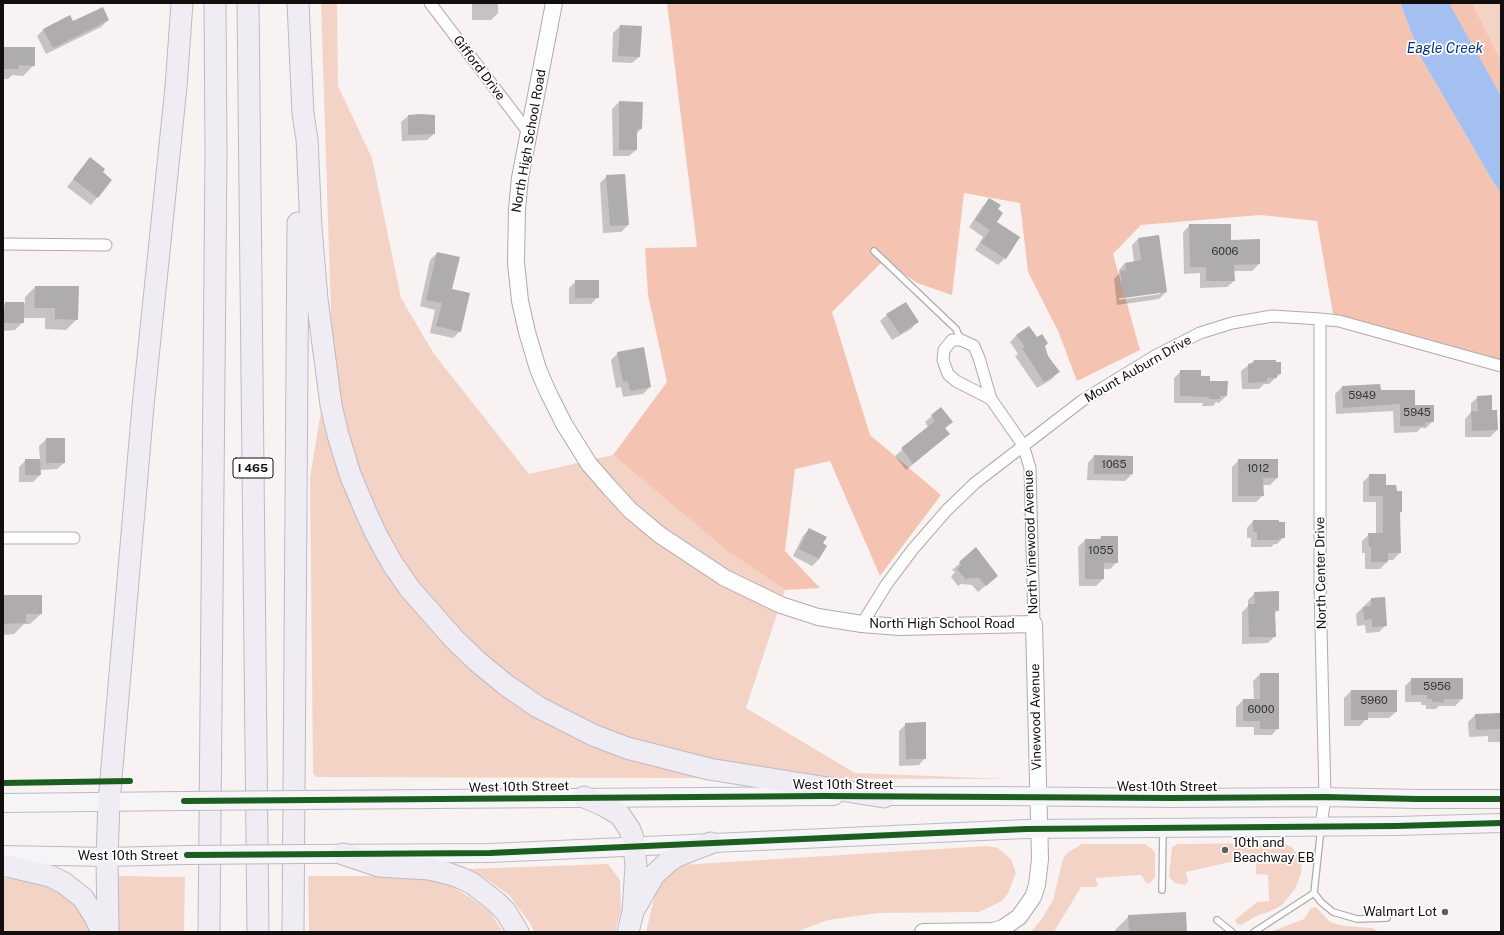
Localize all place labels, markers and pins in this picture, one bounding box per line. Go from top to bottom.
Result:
place label: 10th and Beachway EB [1233,835,1314,866]
marker: 10th and Beachway EB [1220,845,1230,855]
place label: Walmart Lot [1363,904,1437,920]
marker: Walmart Lot [1440,907,1450,917]

